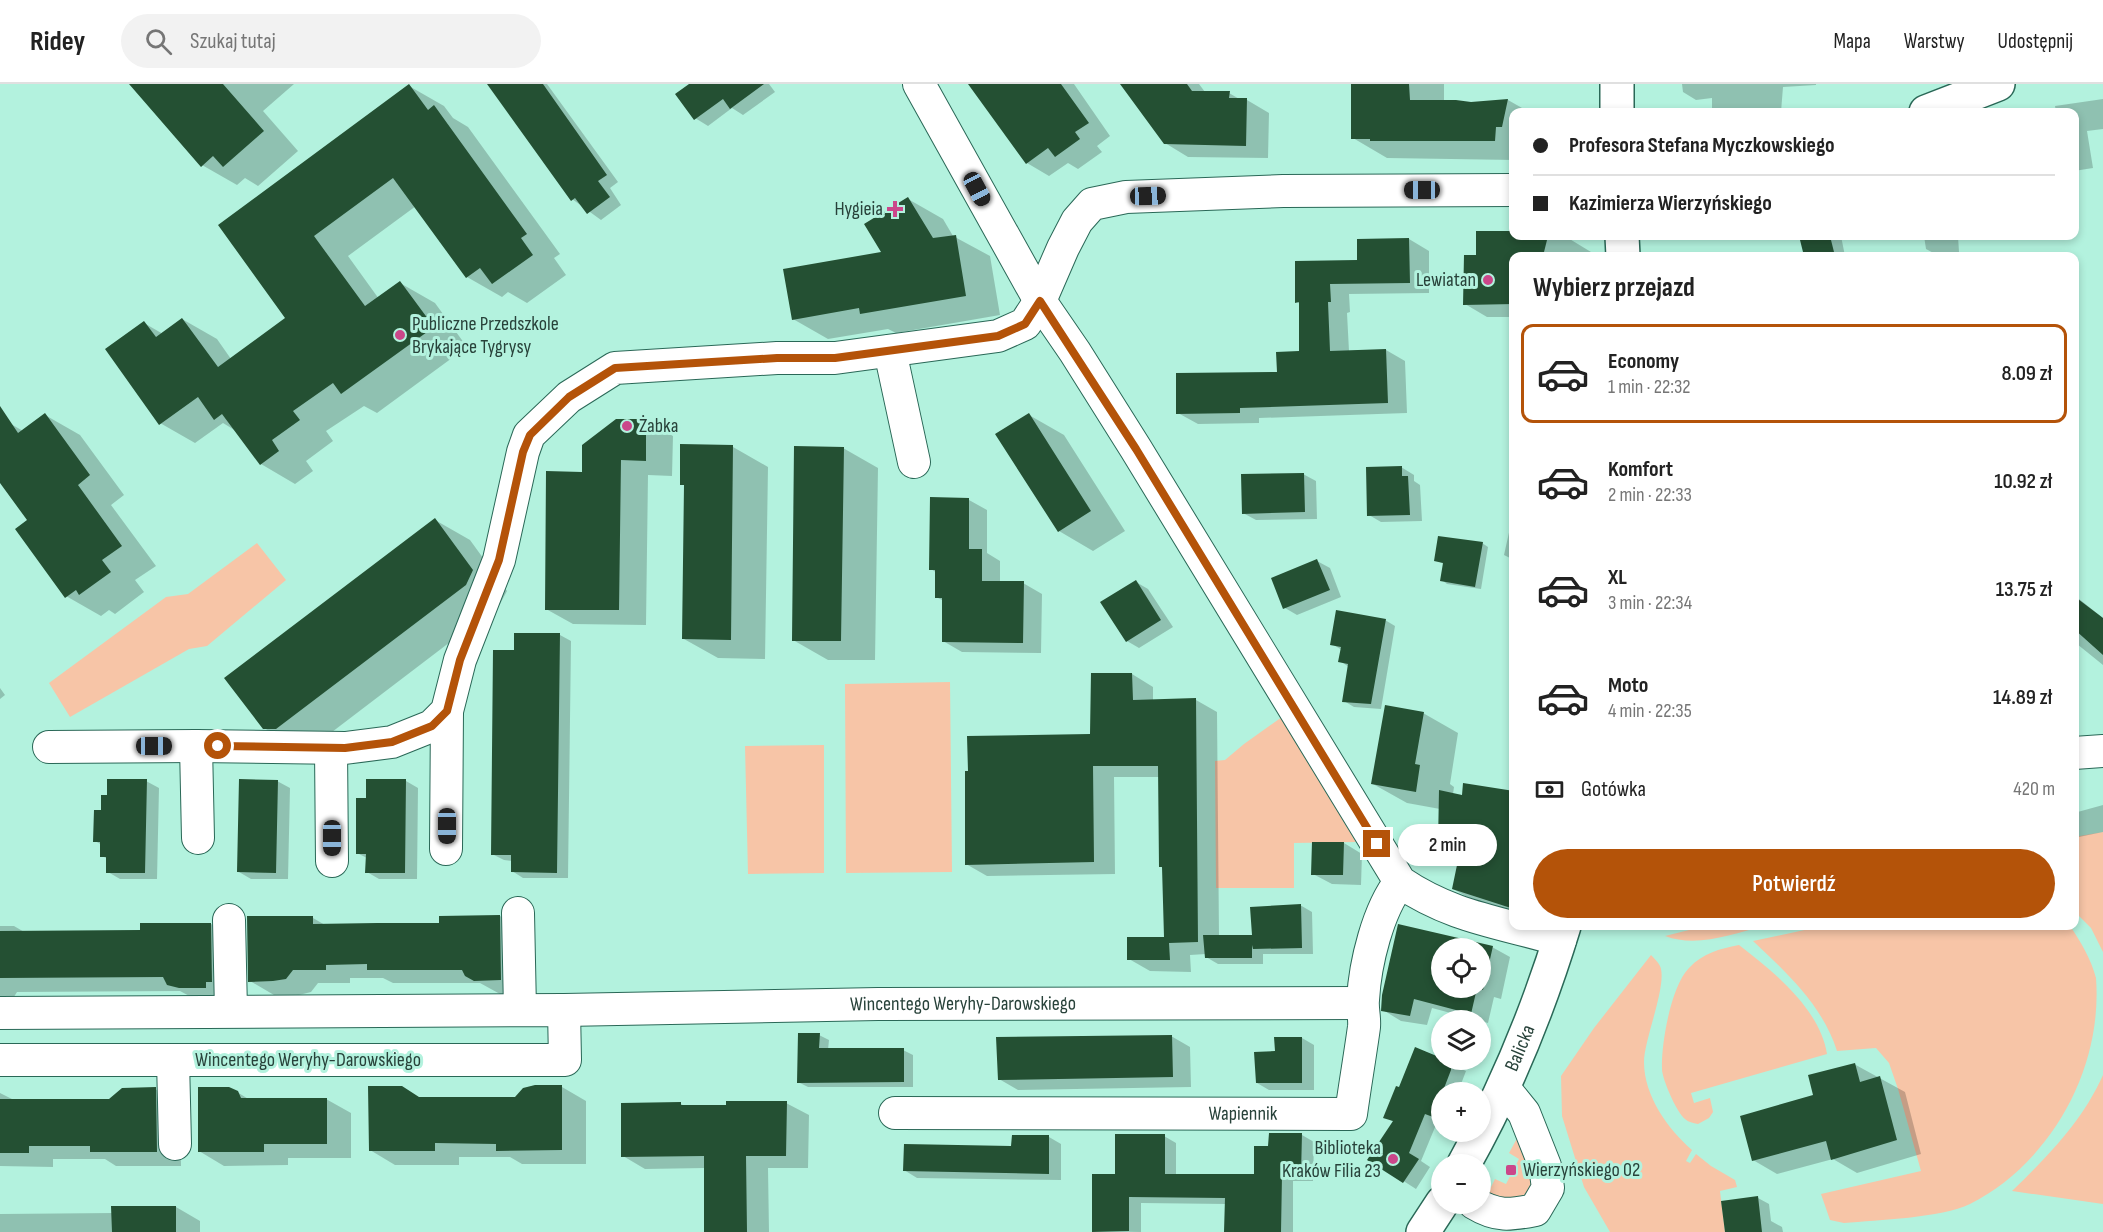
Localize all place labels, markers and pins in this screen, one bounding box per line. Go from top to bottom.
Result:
place label: Hygieia [834,197,883,221]
marker: Hygieia [888,202,902,216]
place label: Lewiatan [1416,268,1476,292]
marker: Lewiatan [1481,273,1495,287]
place label: Publiczne Przedszkole Brykające Tygrysy [412,312,559,359]
marker: Publiczne Przedszkole Brykające Tygrysy [393,328,407,342]
place label: Żabka [639,414,678,438]
marker: Żabka [620,419,634,433]
place label: Biblioteka Kraków Filia 23 [1282,1136,1381,1183]
marker: Biblioteka Kraków Filia 23 [1386,1152,1400,1166]
place label: Wierzyńskiego 02 [1523,1158,1640,1182]
marker: Wierzyńskiego 02 [1504,1163,1518,1177]

